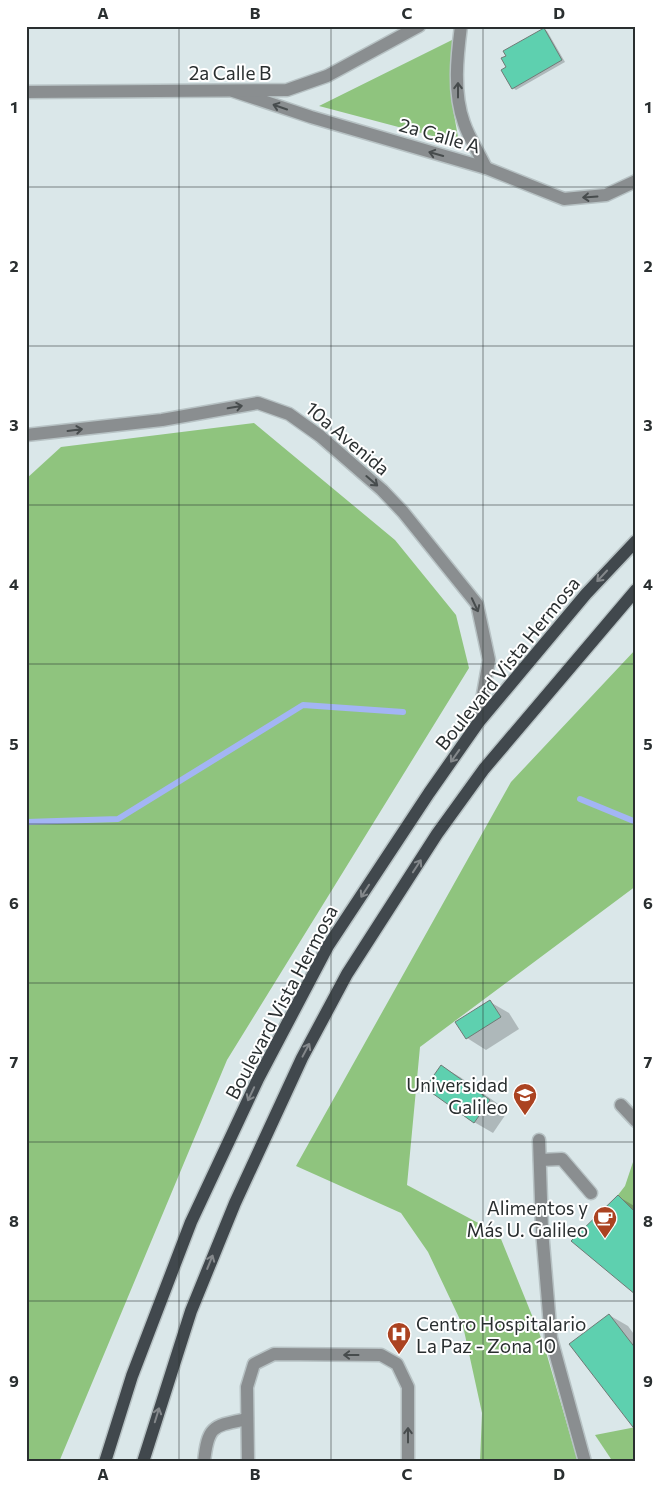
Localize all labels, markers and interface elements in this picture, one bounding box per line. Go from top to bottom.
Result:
text: A [97,3,109,22]
text: B [250,3,261,22]
text: C [402,3,413,22]
text: D [553,3,565,22]
street label: 2a Calle B [189,61,271,84]
one-way arrow [453,83,463,99]
text: 1 [10,97,18,116]
text: 1 [644,97,652,116]
one-way arrow [272,101,288,111]
street label: 2a Calle A [397,112,483,158]
one-way arrow [428,148,444,158]
one-way arrow [582,192,598,201]
text: 2 [9,256,19,275]
text: 2 [643,256,653,275]
street label: 10a Avenida [301,396,395,480]
one-way arrow [227,401,243,411]
text: 3 [9,415,19,434]
text: 3 [643,415,653,434]
one-way arrow [66,425,82,435]
one-way arrow [365,475,378,487]
one-way arrow [597,570,608,583]
street label: Boulevard Vista Hermosa [430,572,584,754]
text: 4 [9,574,19,593]
text: 4 [643,574,653,593]
one-way arrow [471,598,481,613]
text: 5 [9,734,19,753]
text: 5 [643,734,653,753]
one-way arrow [450,749,460,763]
one-way arrow [412,859,422,873]
one-way arrow [359,884,370,898]
text: 6 [9,893,19,912]
text: 6 [643,893,653,912]
street label: Boulevard Vista Hermosa [220,901,342,1103]
one-way arrow [302,1043,311,1058]
text: 7 [10,1052,19,1071]
text: 7 [644,1052,653,1071]
place label: Universidad Galileo [406,1073,508,1118]
school or university icon: Universidad Galileo [512,1082,538,1116]
one-way arrow [246,1086,256,1101]
place label: Alimentos y Más U. Galileo [466,1196,588,1241]
cafe icon: Alimentos y Más U. Galileo [592,1205,618,1239]
text: 8 [9,1211,19,1230]
text: 8 [643,1211,653,1230]
one-way arrow [206,1255,216,1270]
place label: Centro Hospitalario La Paz - Zona 10 [416,1312,586,1357]
hospital icon: Centro Hospitalario La Paz - Zona 10 [386,1321,412,1355]
one-way arrow [343,1350,360,1360]
text: 9 [9,1371,19,1390]
text: 9 [643,1371,653,1390]
one-way arrow [153,1407,163,1423]
one-way arrow [403,1427,413,1443]
text: A [97,1464,109,1483]
text: B [250,1464,261,1483]
text: C [402,1464,413,1483]
text: D [553,1464,565,1483]

